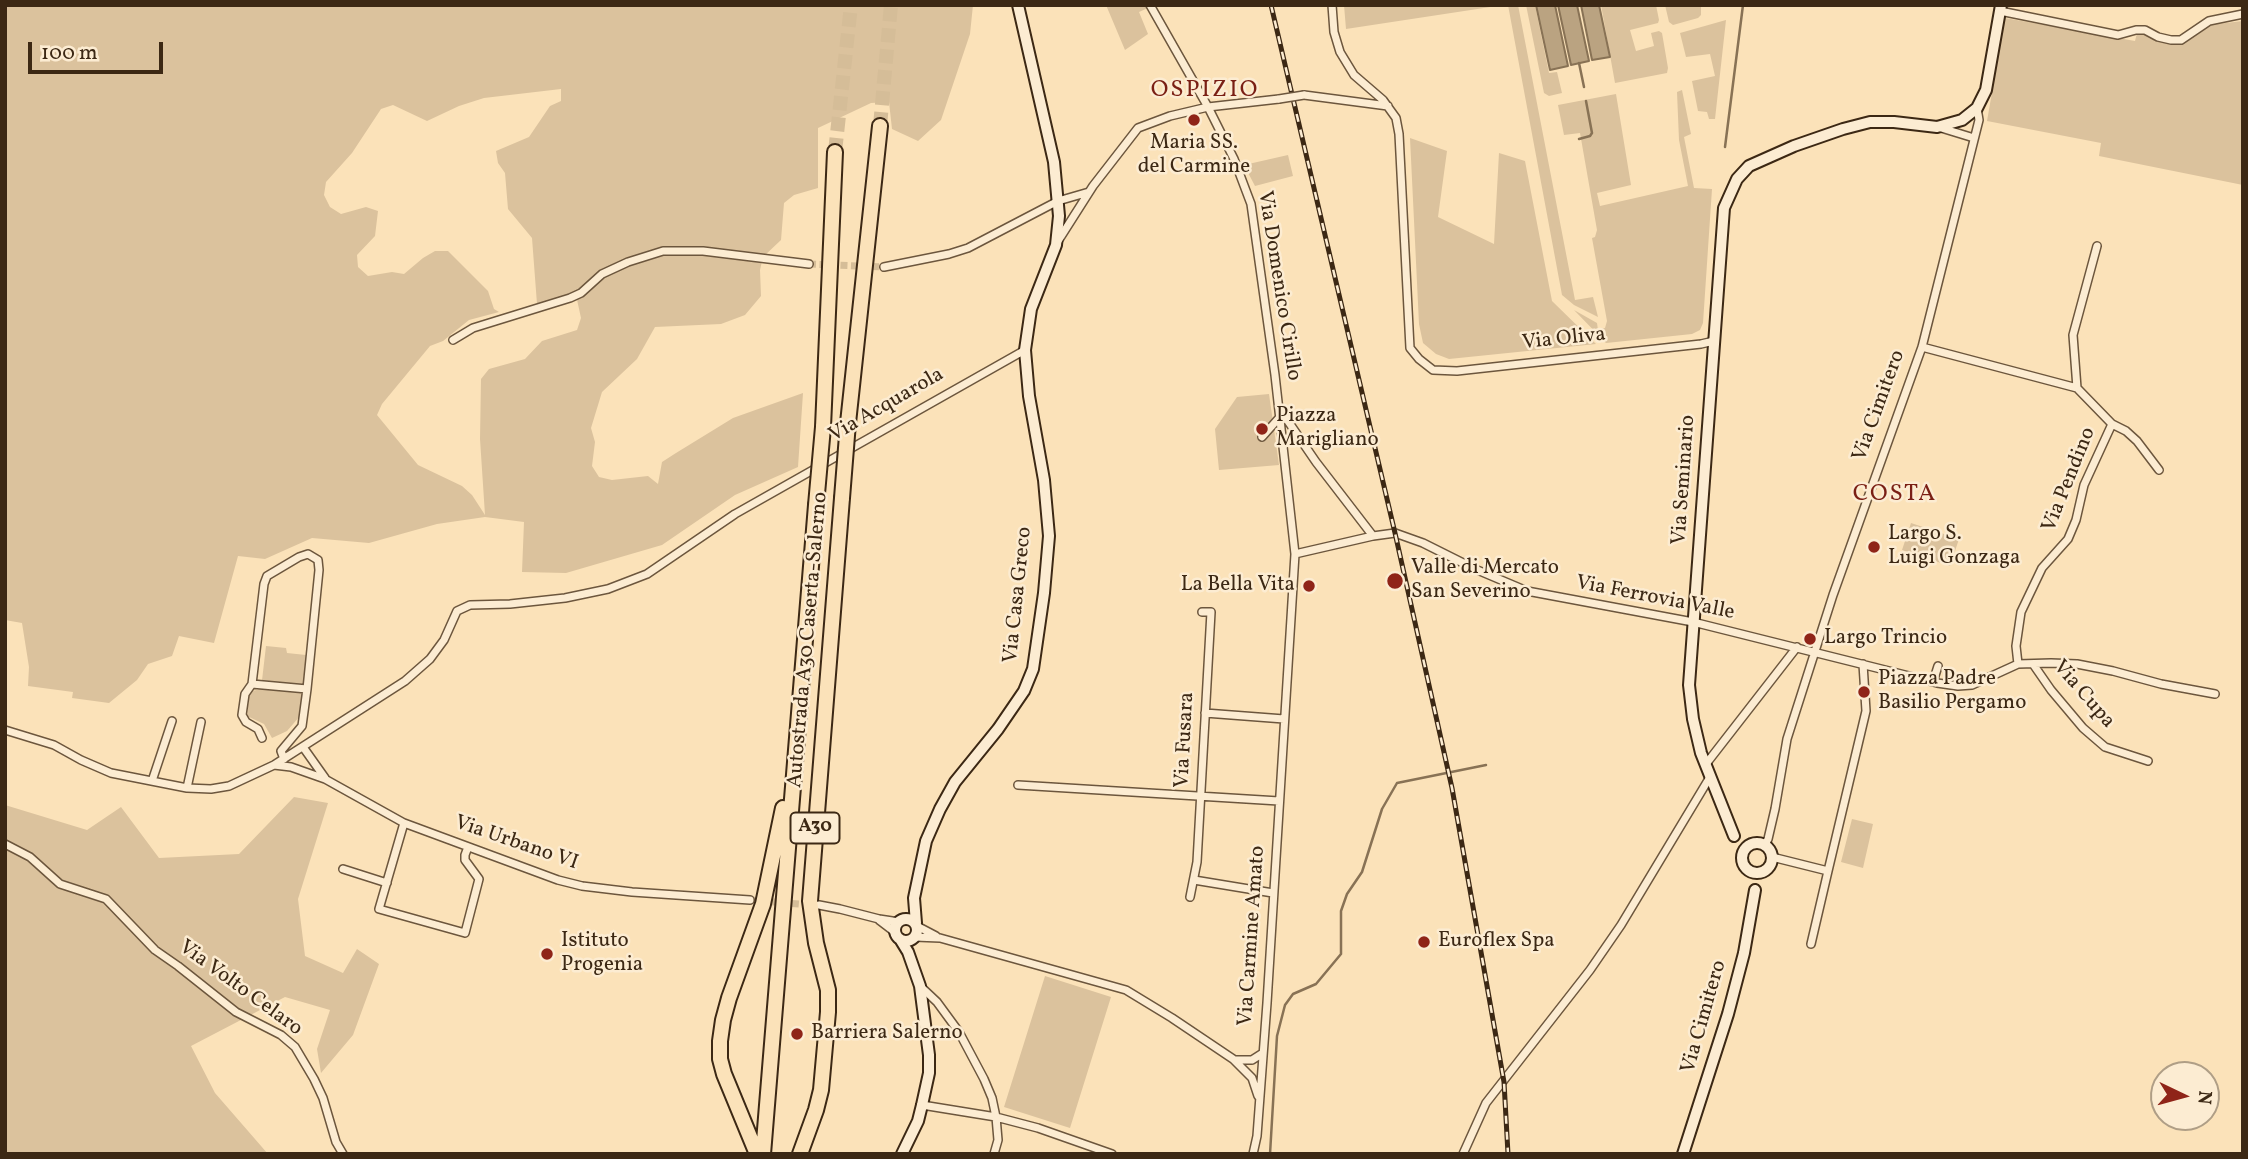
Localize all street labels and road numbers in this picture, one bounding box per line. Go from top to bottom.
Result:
street label: Via Domenico Cirillo [1251,189,1305,383]
street label: Via Oliva [1521,323,1607,357]
street label: Via Cimitero [1848,347,1912,465]
street label: Via Acquarola [825,363,949,449]
street label: Via Seminario [1668,414,1702,546]
street label: Via Pendino [2038,424,2102,536]
street label: Autostrada A30 Caserta-Salerno [784,491,834,789]
street label: Via Casa Greco [999,526,1039,664]
street label: Via Ferrovia Valle [1574,571,1736,627]
street label: Via Cupa [2046,656,2120,734]
street label: Via Fusara [1171,691,1201,789]
street label: Via Urbano VI [451,811,581,877]
road number: A30 [790,813,840,844]
street label: Via Carmine Amato [1234,845,1272,1027]
street label: Via Volto Celaro [173,936,307,1042]
street label: Via Cimitero [1677,958,1733,1076]

